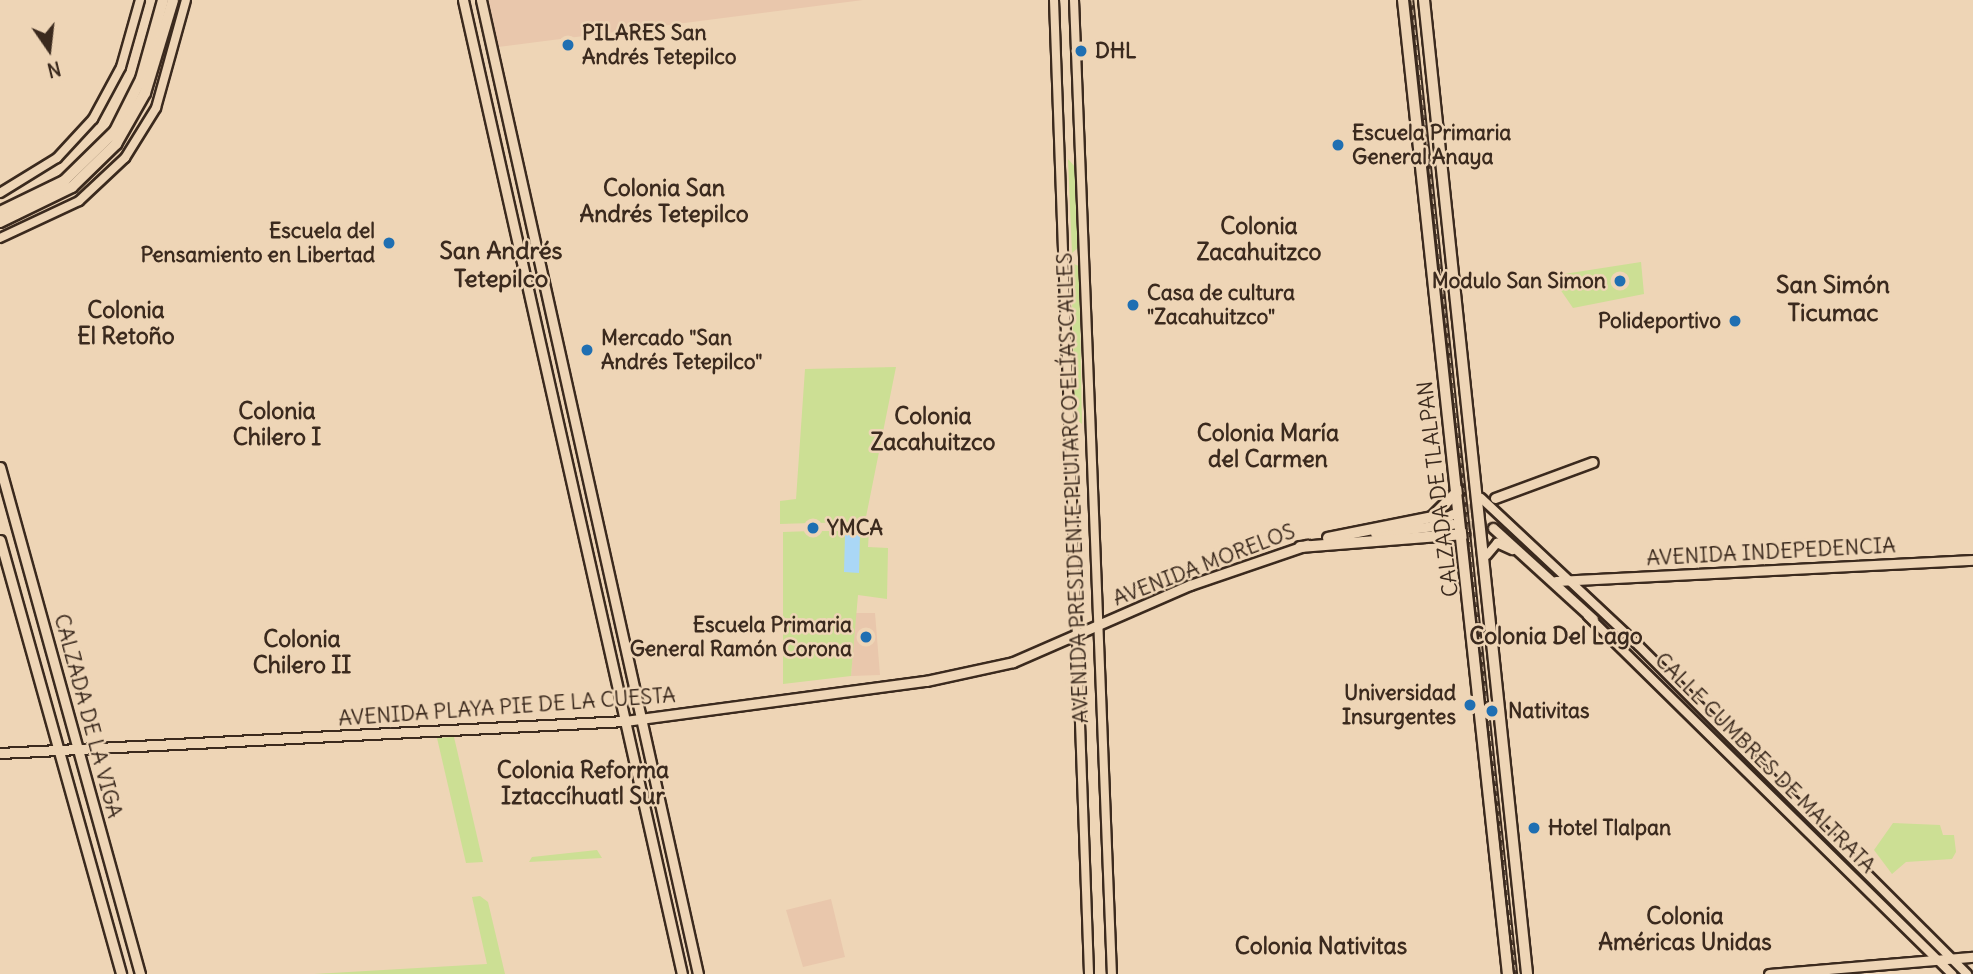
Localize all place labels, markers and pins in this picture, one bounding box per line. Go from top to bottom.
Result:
place label: PILARES San Andrés Tetepilco [582,20,736,70]
marker: PILARES San Andrés Tetepilco [560,37,576,53]
place label: DHL [1095,38,1136,64]
marker: DHL [1073,43,1089,59]
place label: Escuela Primaria General Anaya [1352,120,1511,170]
marker: Escuela Primaria General Anaya [1330,137,1346,153]
place label: Escuela del Pensamiento en Libertad [140,218,375,268]
marker: Escuela del Pensamiento en Libertad [381,235,397,251]
place label: Modulo San Simon [1432,268,1606,294]
marker: Modulo San Simon [1612,273,1628,289]
place label: Casa de cultura "Zacahuitzco" [1147,280,1295,330]
marker: Casa de cultura "Zacahuitzco" [1125,297,1141,313]
place label: Polideportivo [1598,308,1721,334]
marker: Polideportivo [1727,313,1743,329]
place label: Mercado "San Andrés Tetepilco" [601,325,762,375]
marker: Mercado "San Andrés Tetepilco" [579,342,595,358]
place label: YMCA [827,515,883,541]
marker: YMCA [805,520,821,536]
place label: Escuela Primaria General Ramón Corona [630,612,852,662]
marker: Escuela Primaria General Ramón Corona [858,629,874,645]
place label: Universidad Insurgentes [1342,680,1456,730]
marker: Universidad Insurgentes [1462,697,1478,713]
place label: Nativitas [1508,698,1590,724]
marker: Nativitas [1482,701,1502,721]
place label: Hotel Tlalpan [1548,815,1671,841]
marker: Hotel Tlalpan [1526,820,1542,836]

